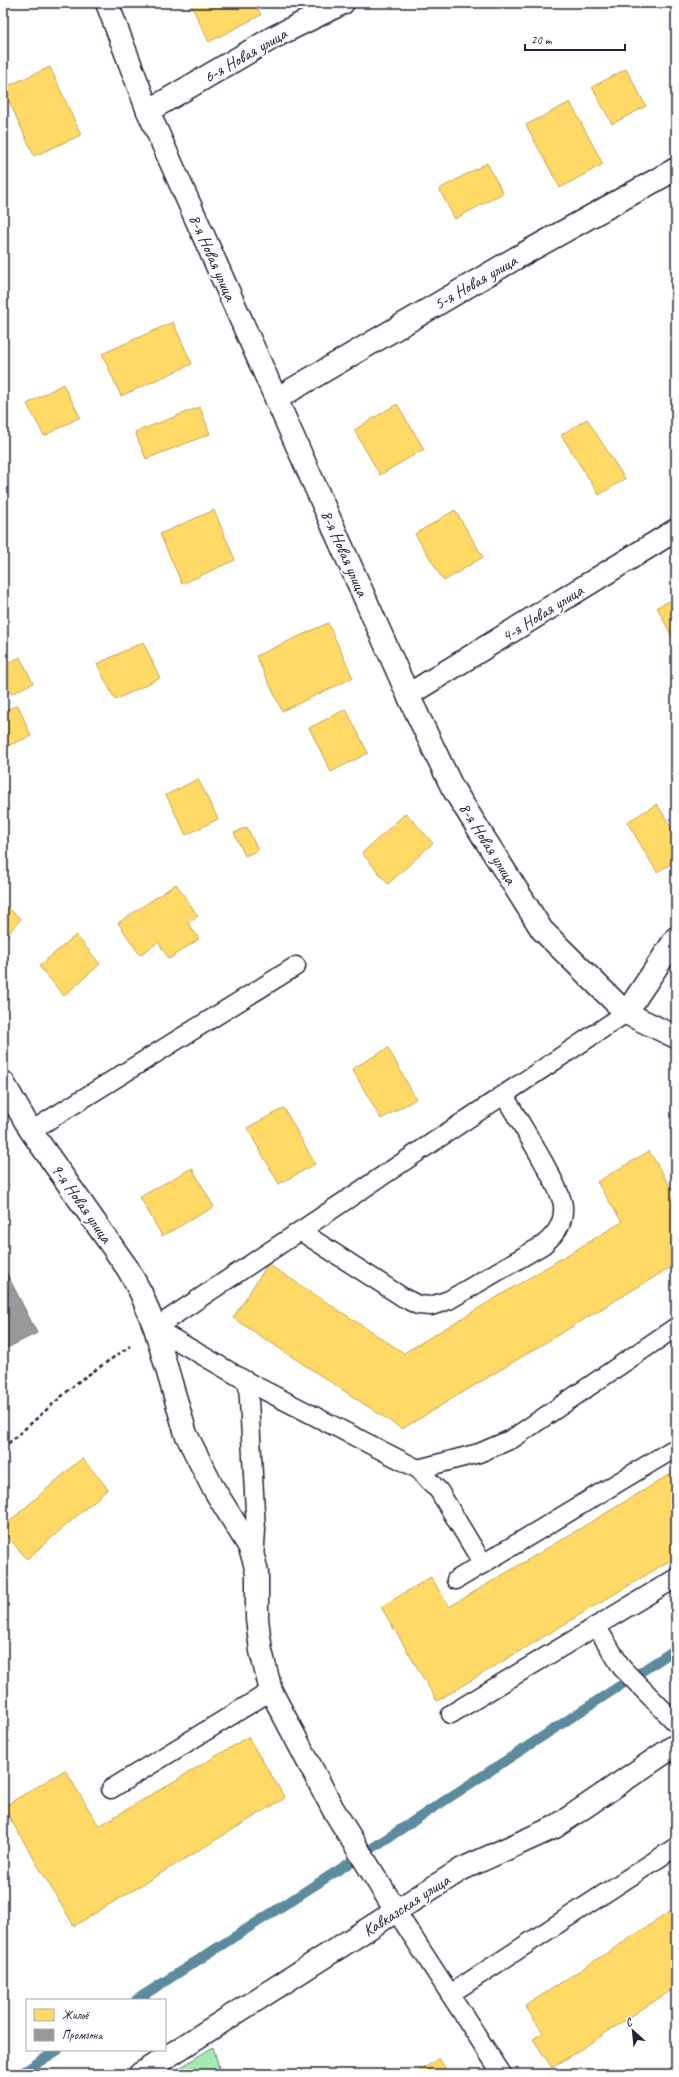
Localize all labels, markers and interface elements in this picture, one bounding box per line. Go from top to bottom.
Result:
street label: 6-я Новая улица [200,22,292,88]
scale bar [525,26,625,52]
text: 20 m [531,32,553,48]
street label: 8-я Новая улица [184,211,242,305]
street label: 5-я Новая улица [430,249,522,315]
street label: 8-я Новая улица [316,507,374,601]
street label: 4-я Новая улица [497,579,588,647]
street label: 8-я Новая улица [454,798,522,889]
street label: 9-я Новая улица [46,1159,118,1249]
street label: Кавказская улица [359,1869,455,1941]
legend [26,1999,166,2051]
text: Жильё [62,2007,90,2023]
north arrow [613,2011,653,2051]
text: С [623,2014,635,2030]
text: Промзона [62,2027,104,2043]

